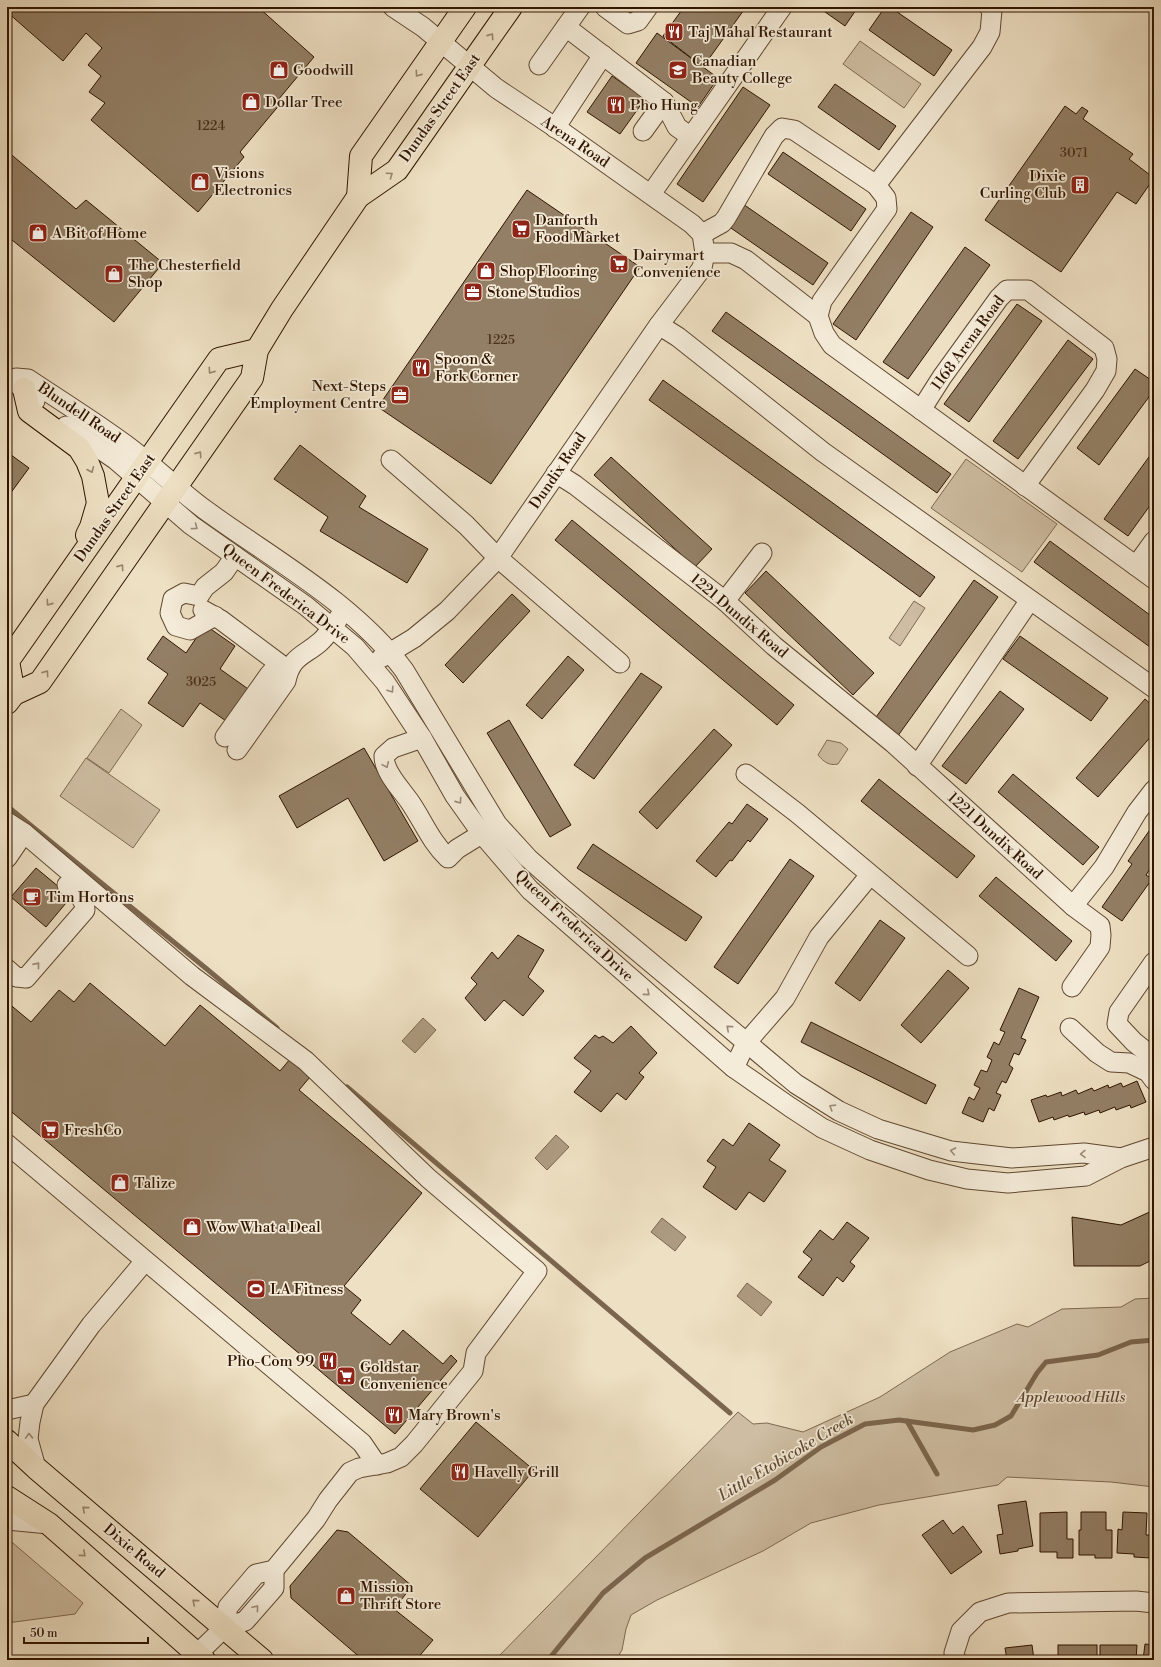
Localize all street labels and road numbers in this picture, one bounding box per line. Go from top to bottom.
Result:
street label: Dundas Street East [395,49,485,166]
street label: Arena Road [536,112,613,172]
street label: 1168 Arena Road [927,291,1009,394]
street label: Blundell Road [33,378,124,448]
street label: Dundix Road [525,429,591,513]
street label: Dundas Street East [70,449,160,566]
street label: Queen Frederica Drive [218,540,354,648]
street label: 1221 Dundix Road [686,570,792,663]
street label: 1221 Dundix Road [943,788,1047,884]
street label: Queen Frederica Drive [511,866,637,986]
street label: Dixie Road [99,1520,169,1583]

